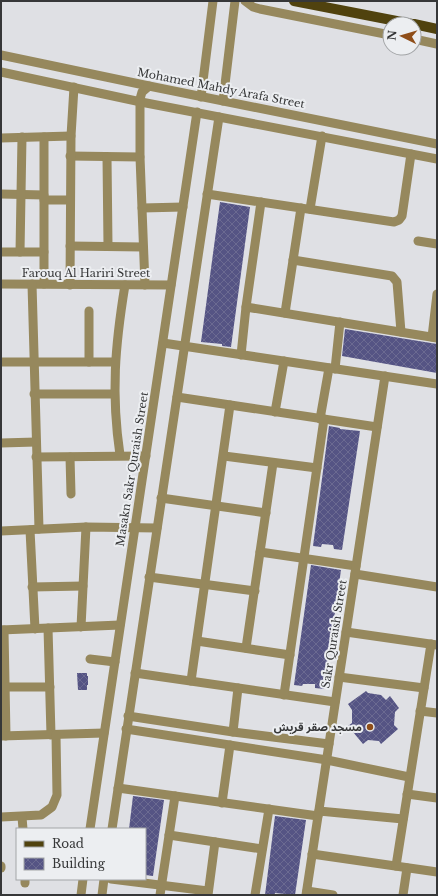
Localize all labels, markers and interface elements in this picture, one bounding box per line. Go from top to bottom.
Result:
north arrow [382,16,422,56]
text: N [385,29,400,41]
street label: Mohamed Mahdy Arafa Street [136,65,307,111]
street label: Farouq Al Hariri Street [22,266,151,280]
street label: Masakn Sakr Quraish Street [113,390,151,547]
street label: Sakr Quraish Street [318,578,350,689]
place label: مسجد صقر قريش [274,720,362,734]
marker: مسجد صقر قريش [365,722,375,732]
legend [16,828,146,880]
text: Road [52,836,84,851]
text: Building [52,856,106,871]

